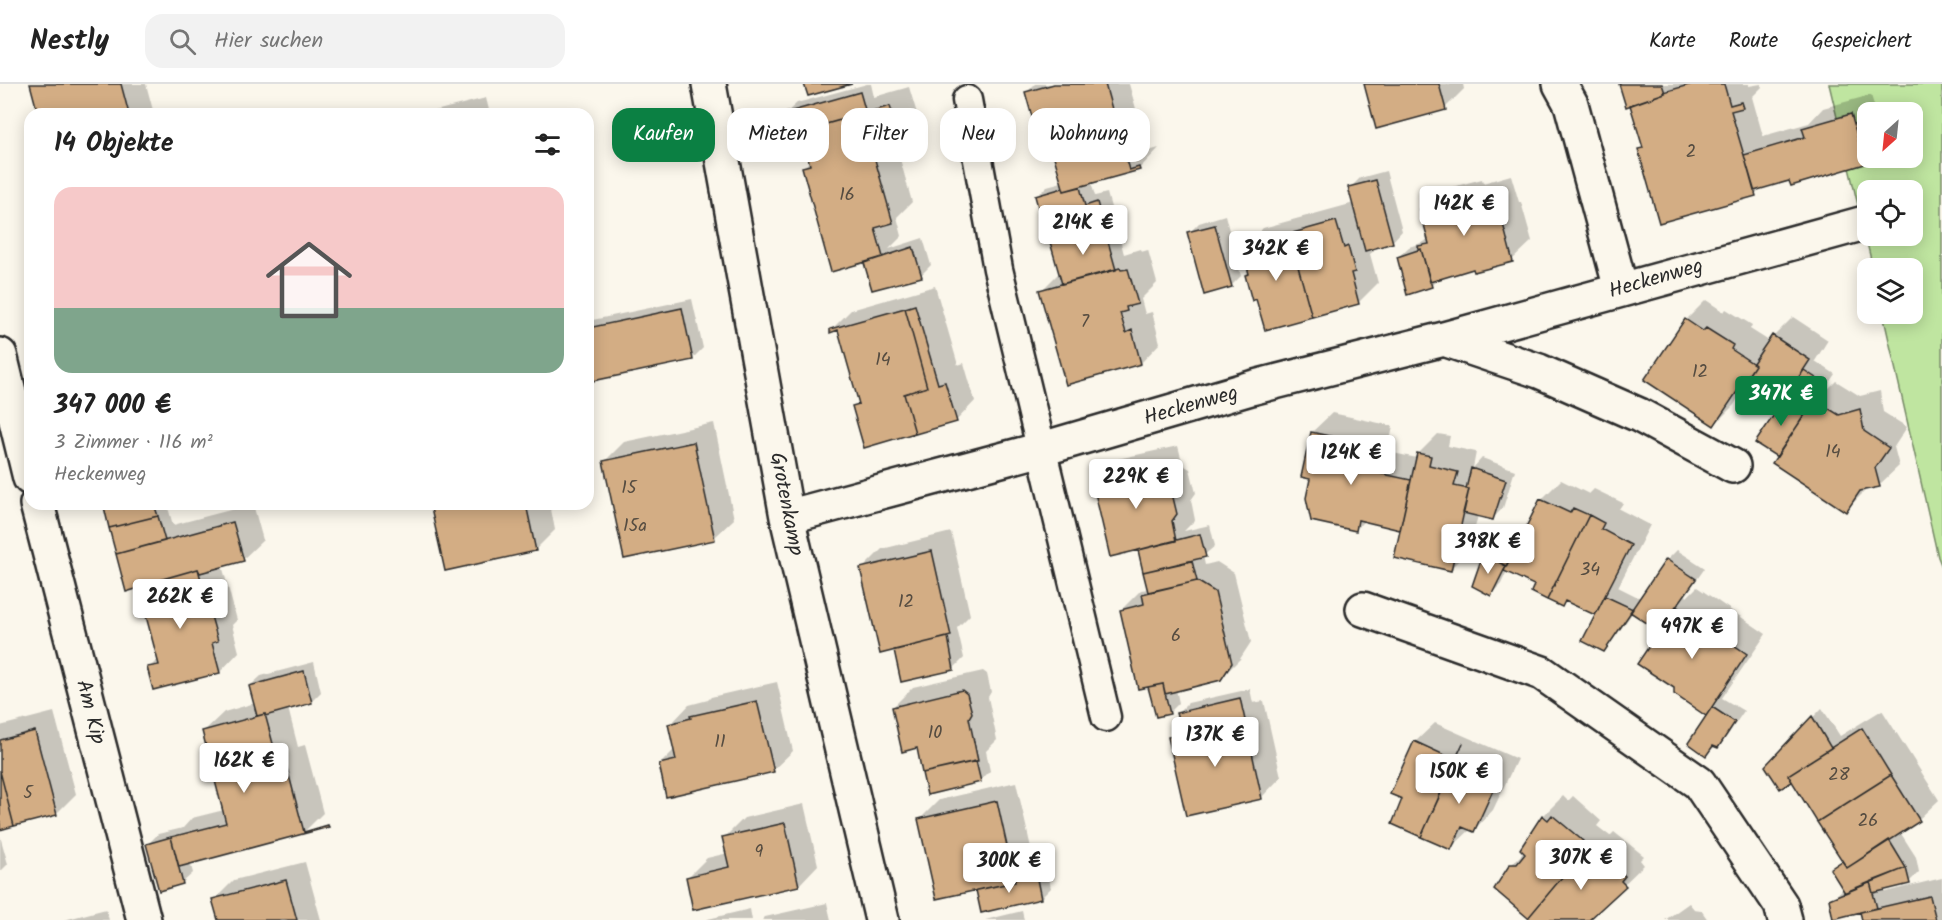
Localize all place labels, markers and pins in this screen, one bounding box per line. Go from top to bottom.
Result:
pin: 142K € [1415,186,1513,237]
pin: 214K € [1034,205,1132,256]
pin: 342K € [1227,231,1325,282]
pin: 347K € [1732,376,1830,427]
pin: 124K € [1302,435,1400,486]
pin: 229K € [1087,459,1185,510]
pin: 398K € [1439,524,1537,575]
pin: 262K € [131,579,229,630]
pin: 497K € [1643,609,1741,660]
pin: 137K € [1166,717,1264,768]
pin: 162K € [195,743,293,794]
pin: 150K € [1410,754,1508,805]
pin: 307K € [1532,840,1630,891]
pin: 300K € [960,843,1058,894]

